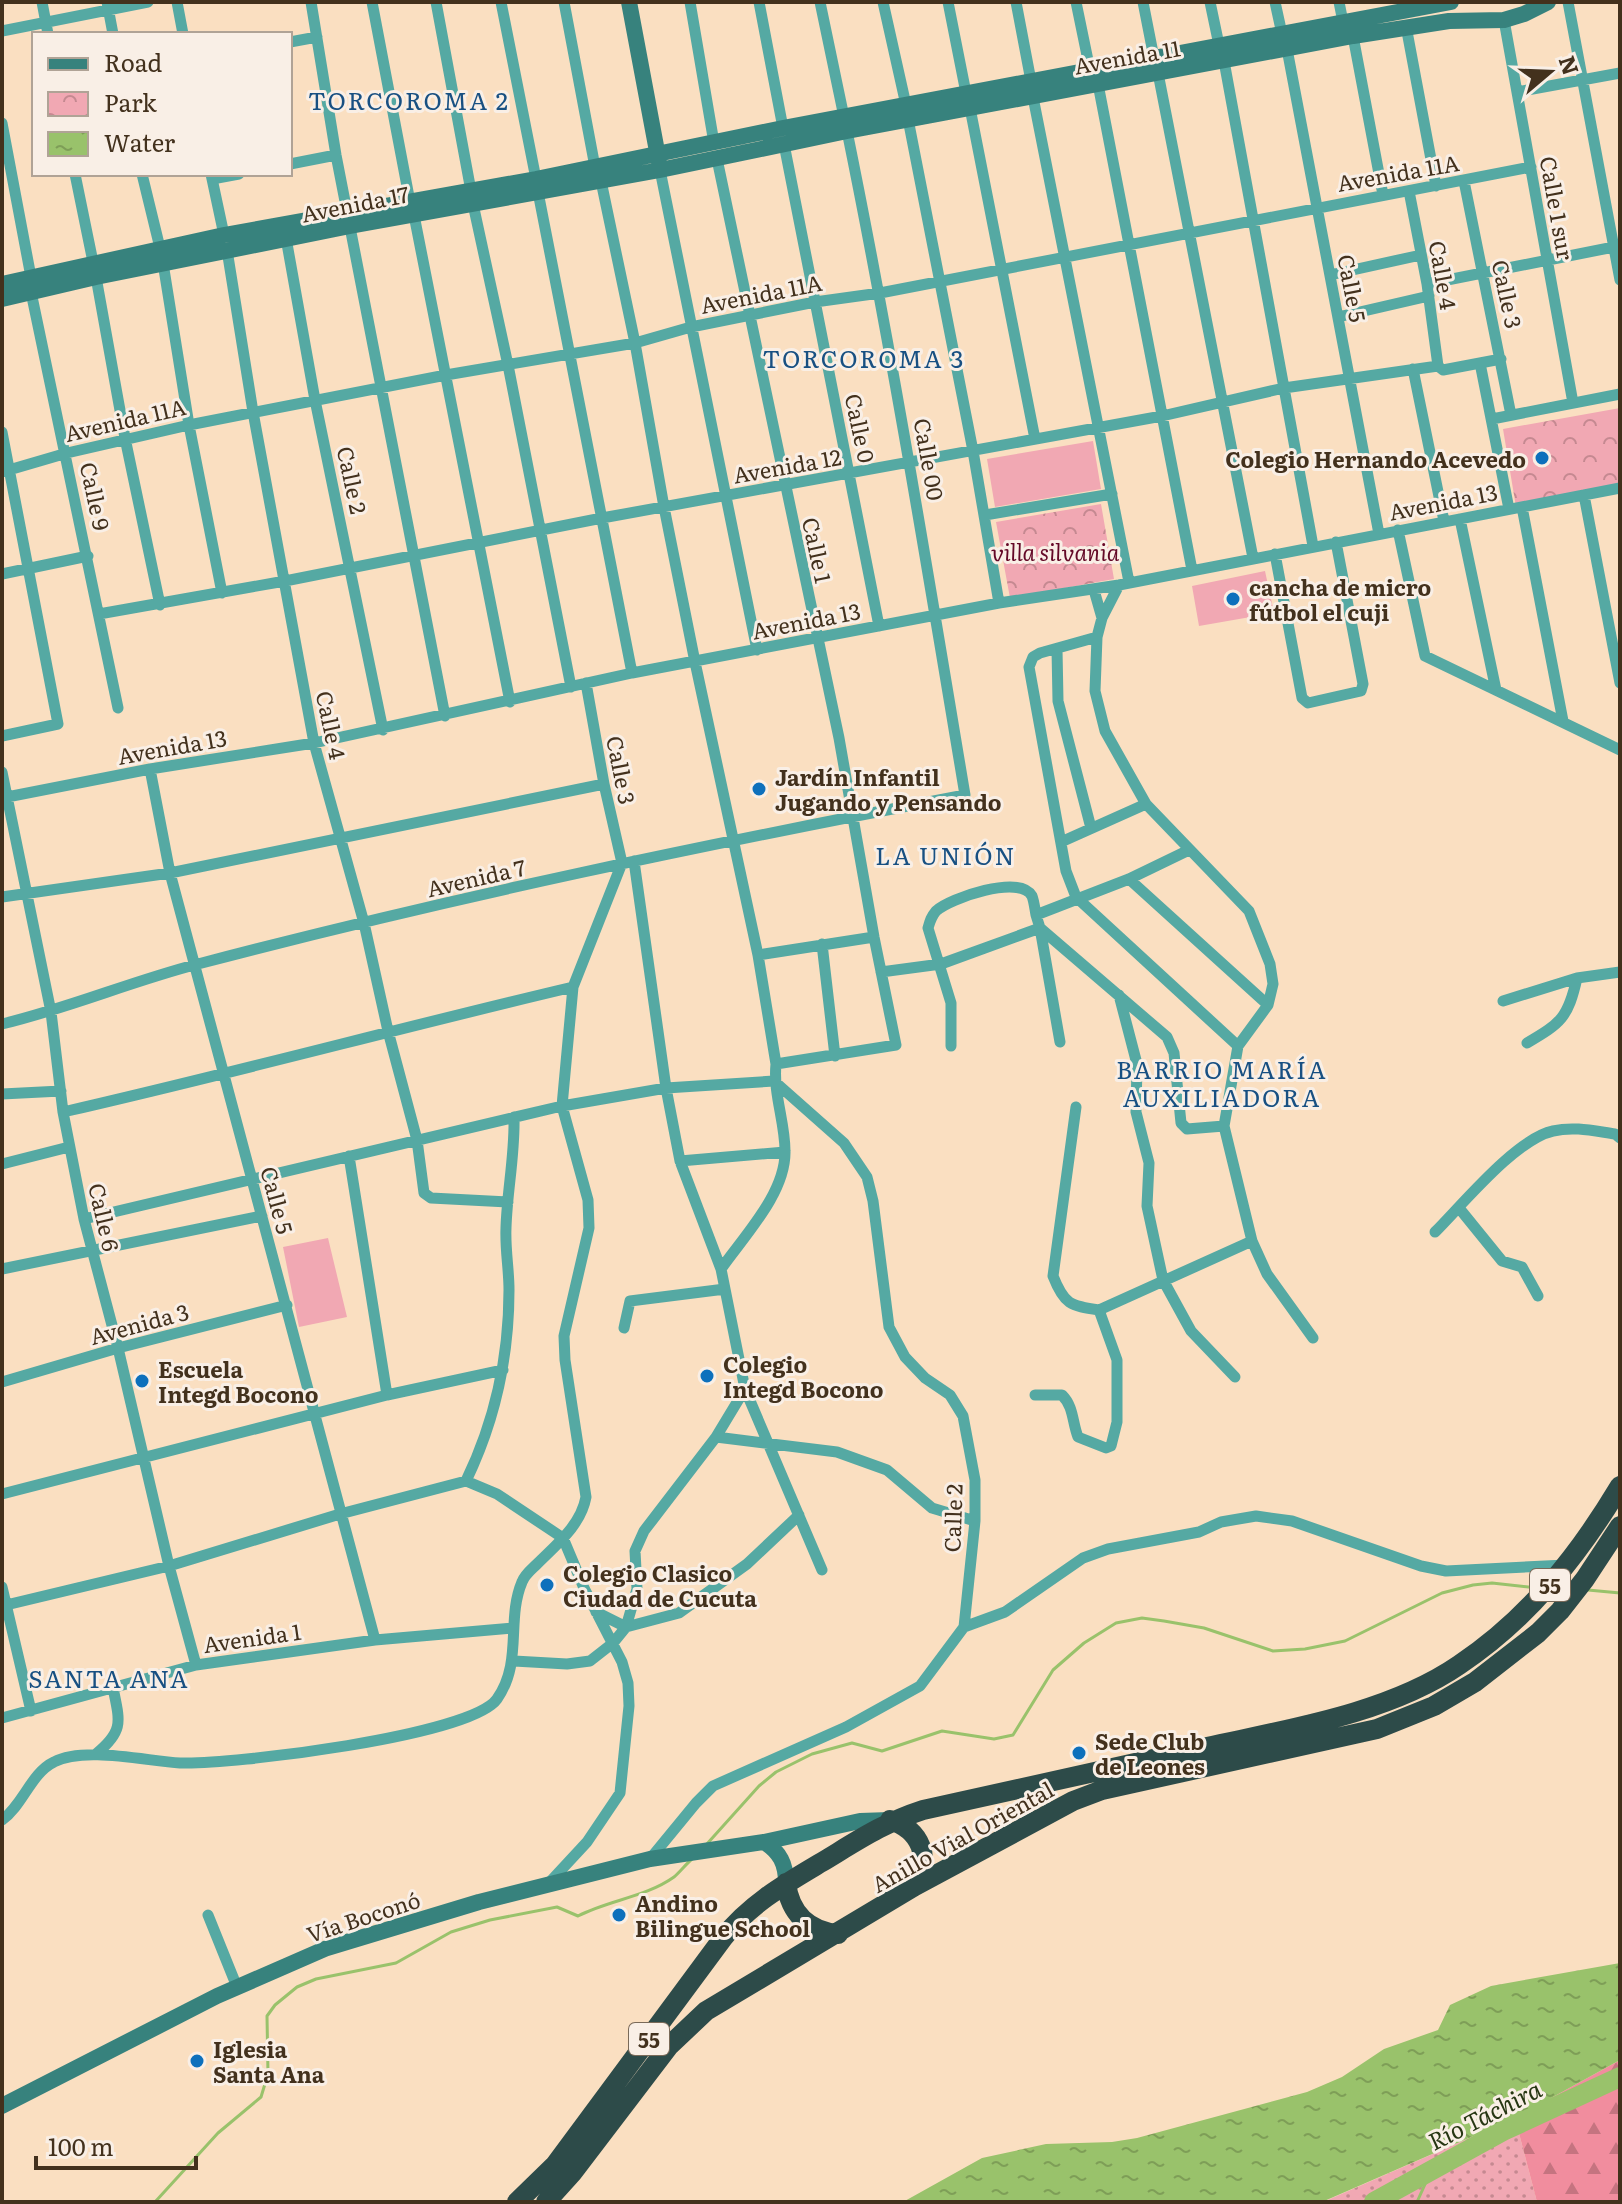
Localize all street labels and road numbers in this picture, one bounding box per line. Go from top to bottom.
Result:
street label: Avenida 11 [1071,30,1183,82]
street label: Avenida 11A [1334,145,1462,199]
street label: Calle 1 sur [1533,153,1583,263]
street label: Avenida 17 [298,176,412,230]
street label: Calle 4 [1422,238,1466,312]
street label: Calle 5 [1330,251,1376,325]
street label: Calle 3 [1485,257,1531,331]
street label: Avenida 11A [697,265,825,321]
street label: Avenida 11A [61,389,189,449]
street label: Calle 0 [838,390,884,466]
street label: Calle 00 [907,415,953,503]
street label: Avenida 12 [730,439,844,491]
street label: Calle 2 [330,443,376,517]
street label: Calle 9 [73,459,119,533]
street label: Avenida 13 [1386,474,1500,528]
street label: Calle 1 [795,514,841,586]
street label: Avenida 13 [749,593,863,647]
street label: Calle 4 [309,688,355,762]
street label: Avenida 13 [115,720,229,772]
street label: Calle 3 [599,733,645,807]
street label: Avenida 7 [423,850,529,904]
street label: Calle 5 [253,1163,303,1237]
street label: Calle 6 [81,1180,129,1255]
street label: Avenida 3 [86,1294,192,1352]
street label: Calle 2 [934,1483,970,1553]
road number: 55 [1530,1569,1570,1601]
street label: Avenida 1 [201,1614,303,1660]
street label: Anillo Vial Oriental [865,1772,1059,1900]
street label: Vía Boconó [302,1882,424,1950]
road number: 55 [629,2023,669,2055]

